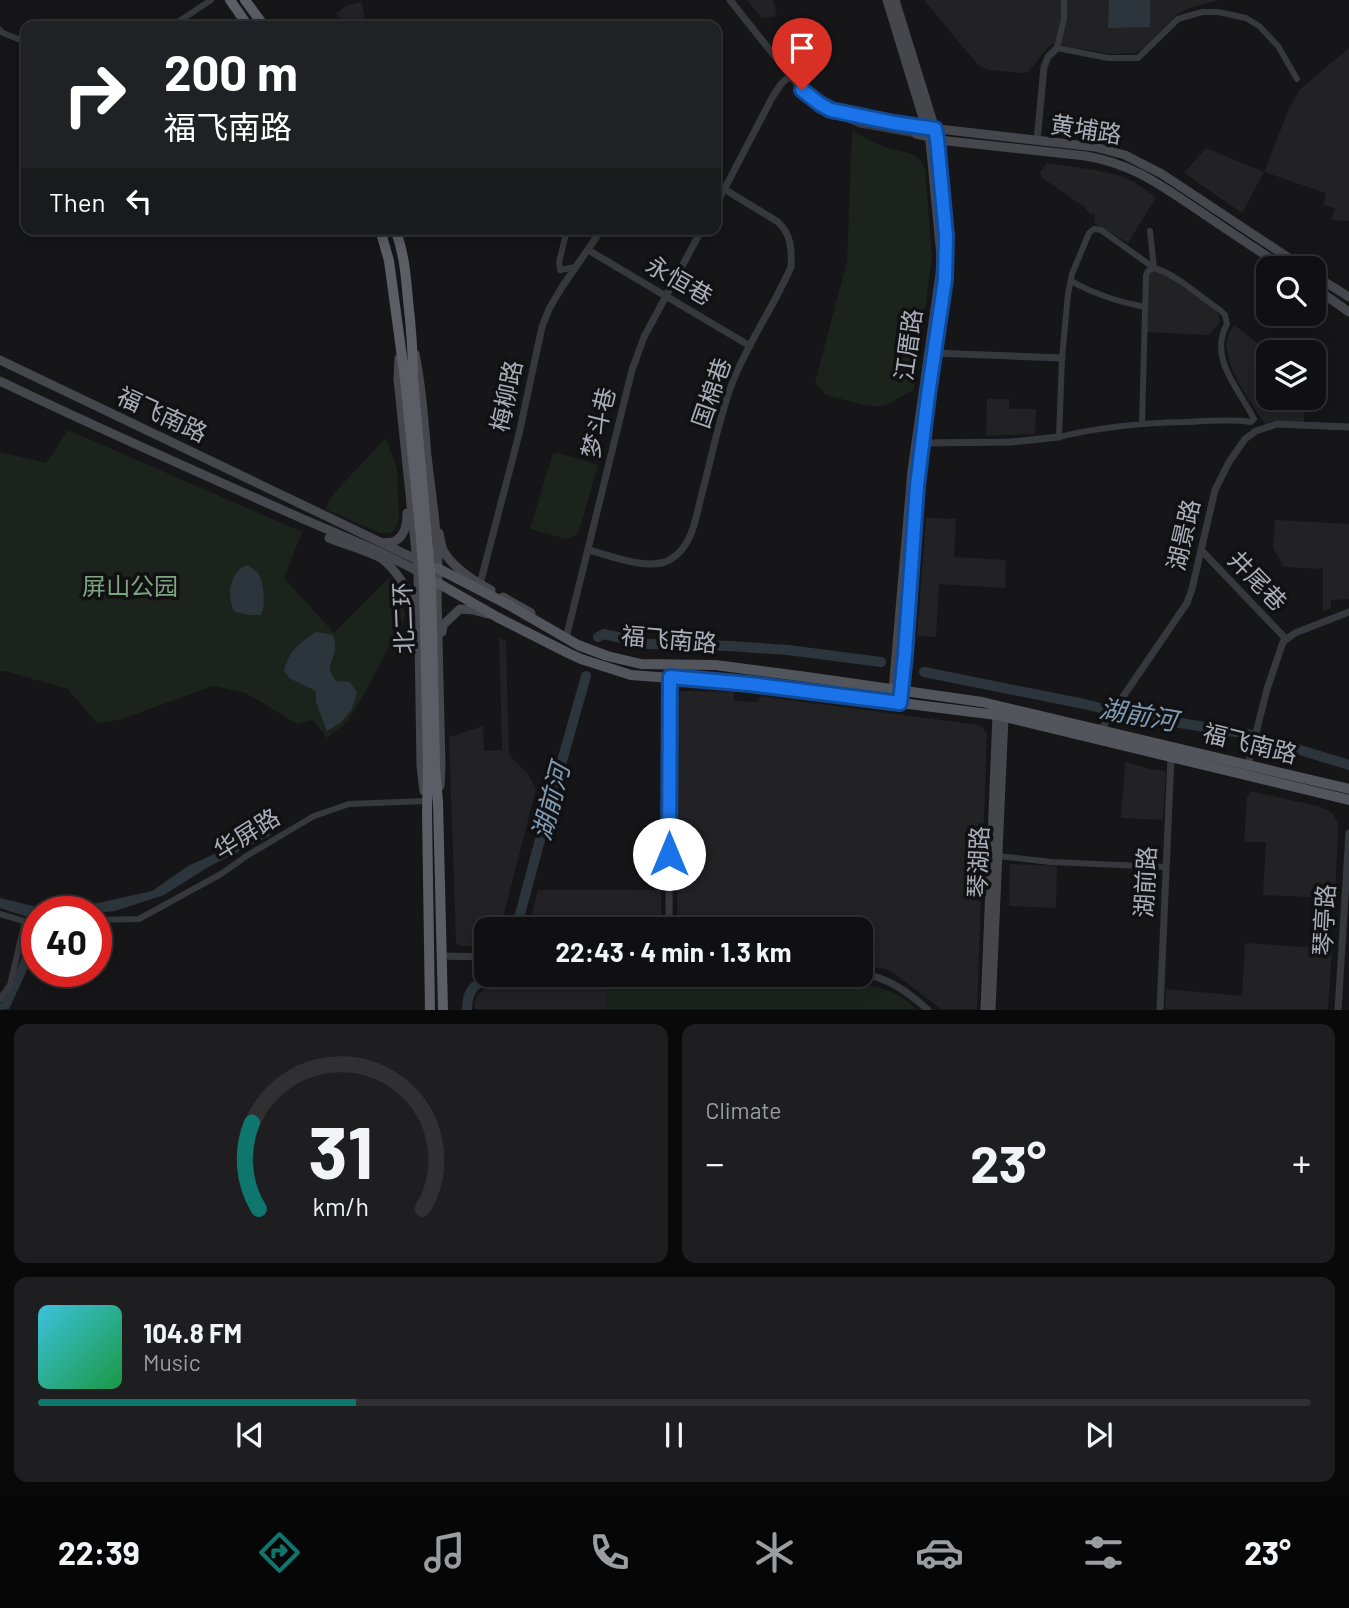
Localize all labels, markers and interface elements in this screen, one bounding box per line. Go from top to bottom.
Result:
pin [772,18,832,90]
icon: arrive [783,29,821,67]
text: 200 m [164,42,298,101]
icon: right [49,49,140,140]
text: 福飞南路 [164,107,292,145]
street label: 黄埔路 [1048,109,1124,148]
icon: left [120,182,158,220]
text: Then [49,186,106,217]
street label: 永恒巷 [641,249,718,310]
map controls [1256,256,1326,410]
button: search [1256,256,1326,326]
street label: 江厝路 [888,307,927,382]
button: layers [1256,340,1326,410]
street label: 国棉巷 [685,354,736,431]
street label: 梅柳路 [484,357,527,434]
street label: 福飞南路 [113,380,212,447]
street label: 梦斗巷 [575,384,620,461]
street label: 湖景路 [1160,496,1205,573]
street label: 井尾巷 [1223,544,1294,616]
park label: 屏山公园 [82,571,178,600]
street label: 北二环 [387,582,418,655]
street label: 福飞南路 [620,620,718,657]
water label: 湖前河 [1097,691,1184,736]
street label: 福飞南路 [1200,717,1300,768]
water label: 湖前河 [524,755,576,843]
street label: 华屏路 [208,801,284,864]
position arrow [632,817,706,891]
street label: 琴湖路 [962,825,993,898]
street label: 湖前路 [1128,845,1161,919]
street label: 琴亭路 [1307,883,1340,957]
speed limit sign: 40 [21,896,112,987]
text: 22:43 · 4 min · 1.3 km [556,936,791,967]
text: Climate [706,1096,782,1124]
text: 31 [308,1107,373,1195]
text: 23° [970,1131,1046,1193]
text: − [706,1139,725,1185]
text: + [1292,1139,1311,1185]
text: km/h [312,1191,369,1221]
text: 104.8 FM [143,1317,242,1348]
text: Music [143,1348,201,1376]
icon: previous [231,1416,269,1454]
icon: pause [655,1416,693,1454]
icon: next [1080,1416,1118,1454]
icon: directions [255,1528,304,1577]
icon: music [420,1528,469,1577]
icon: phone [585,1528,634,1577]
icon: climate [750,1528,799,1577]
icon: car [915,1528,964,1577]
icon: filters [1079,1528,1128,1577]
text: 22:39 [58,1533,140,1571]
text: 23° [1244,1533,1291,1571]

